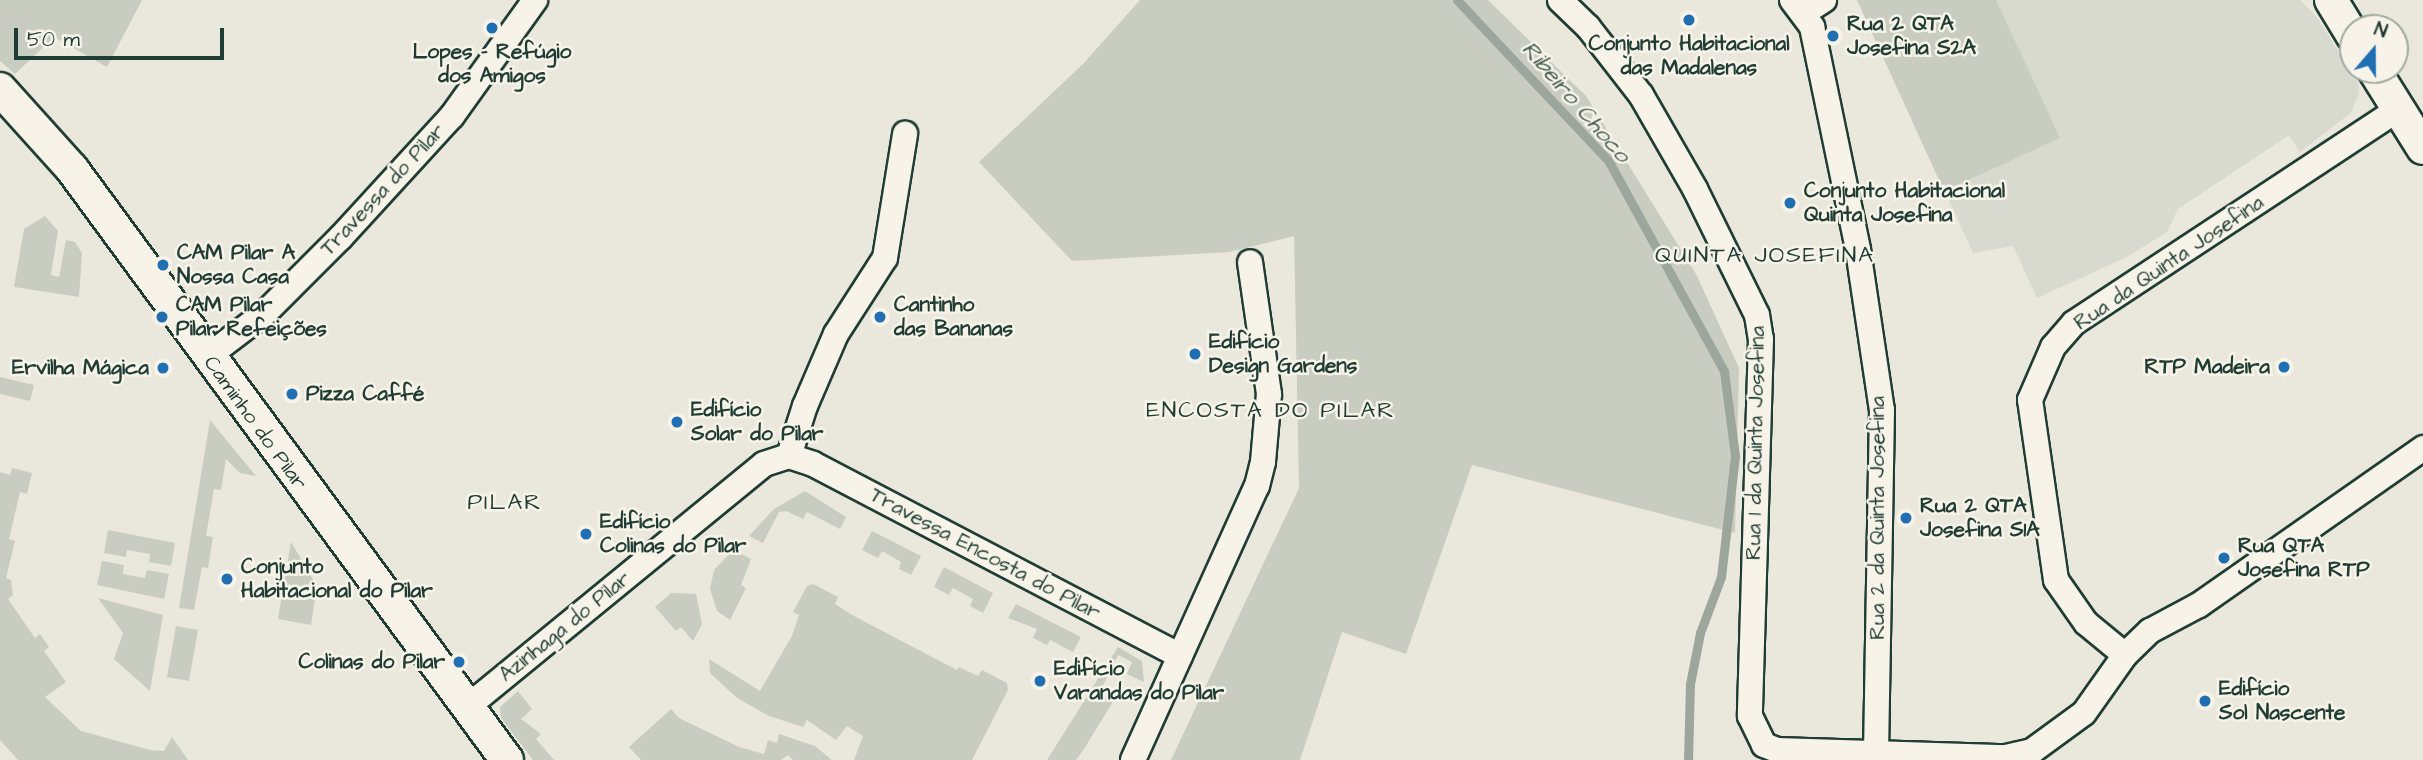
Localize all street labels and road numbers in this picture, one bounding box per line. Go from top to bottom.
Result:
street label: Travessa do Pilar [316,119,450,261]
street label: Rua da Quinta Josefina [2069,190,2269,336]
street label: Rua 1 da Quinta Josefina [1741,326,1771,560]
street label: Caminho do Pilar [198,351,312,495]
street label: Rua 2 da Quinta Josefina [1865,396,1891,640]
street label: Travessa Encosta do Pilar [866,483,1104,625]
street label: Azinhaga do Pilar [494,566,636,688]

